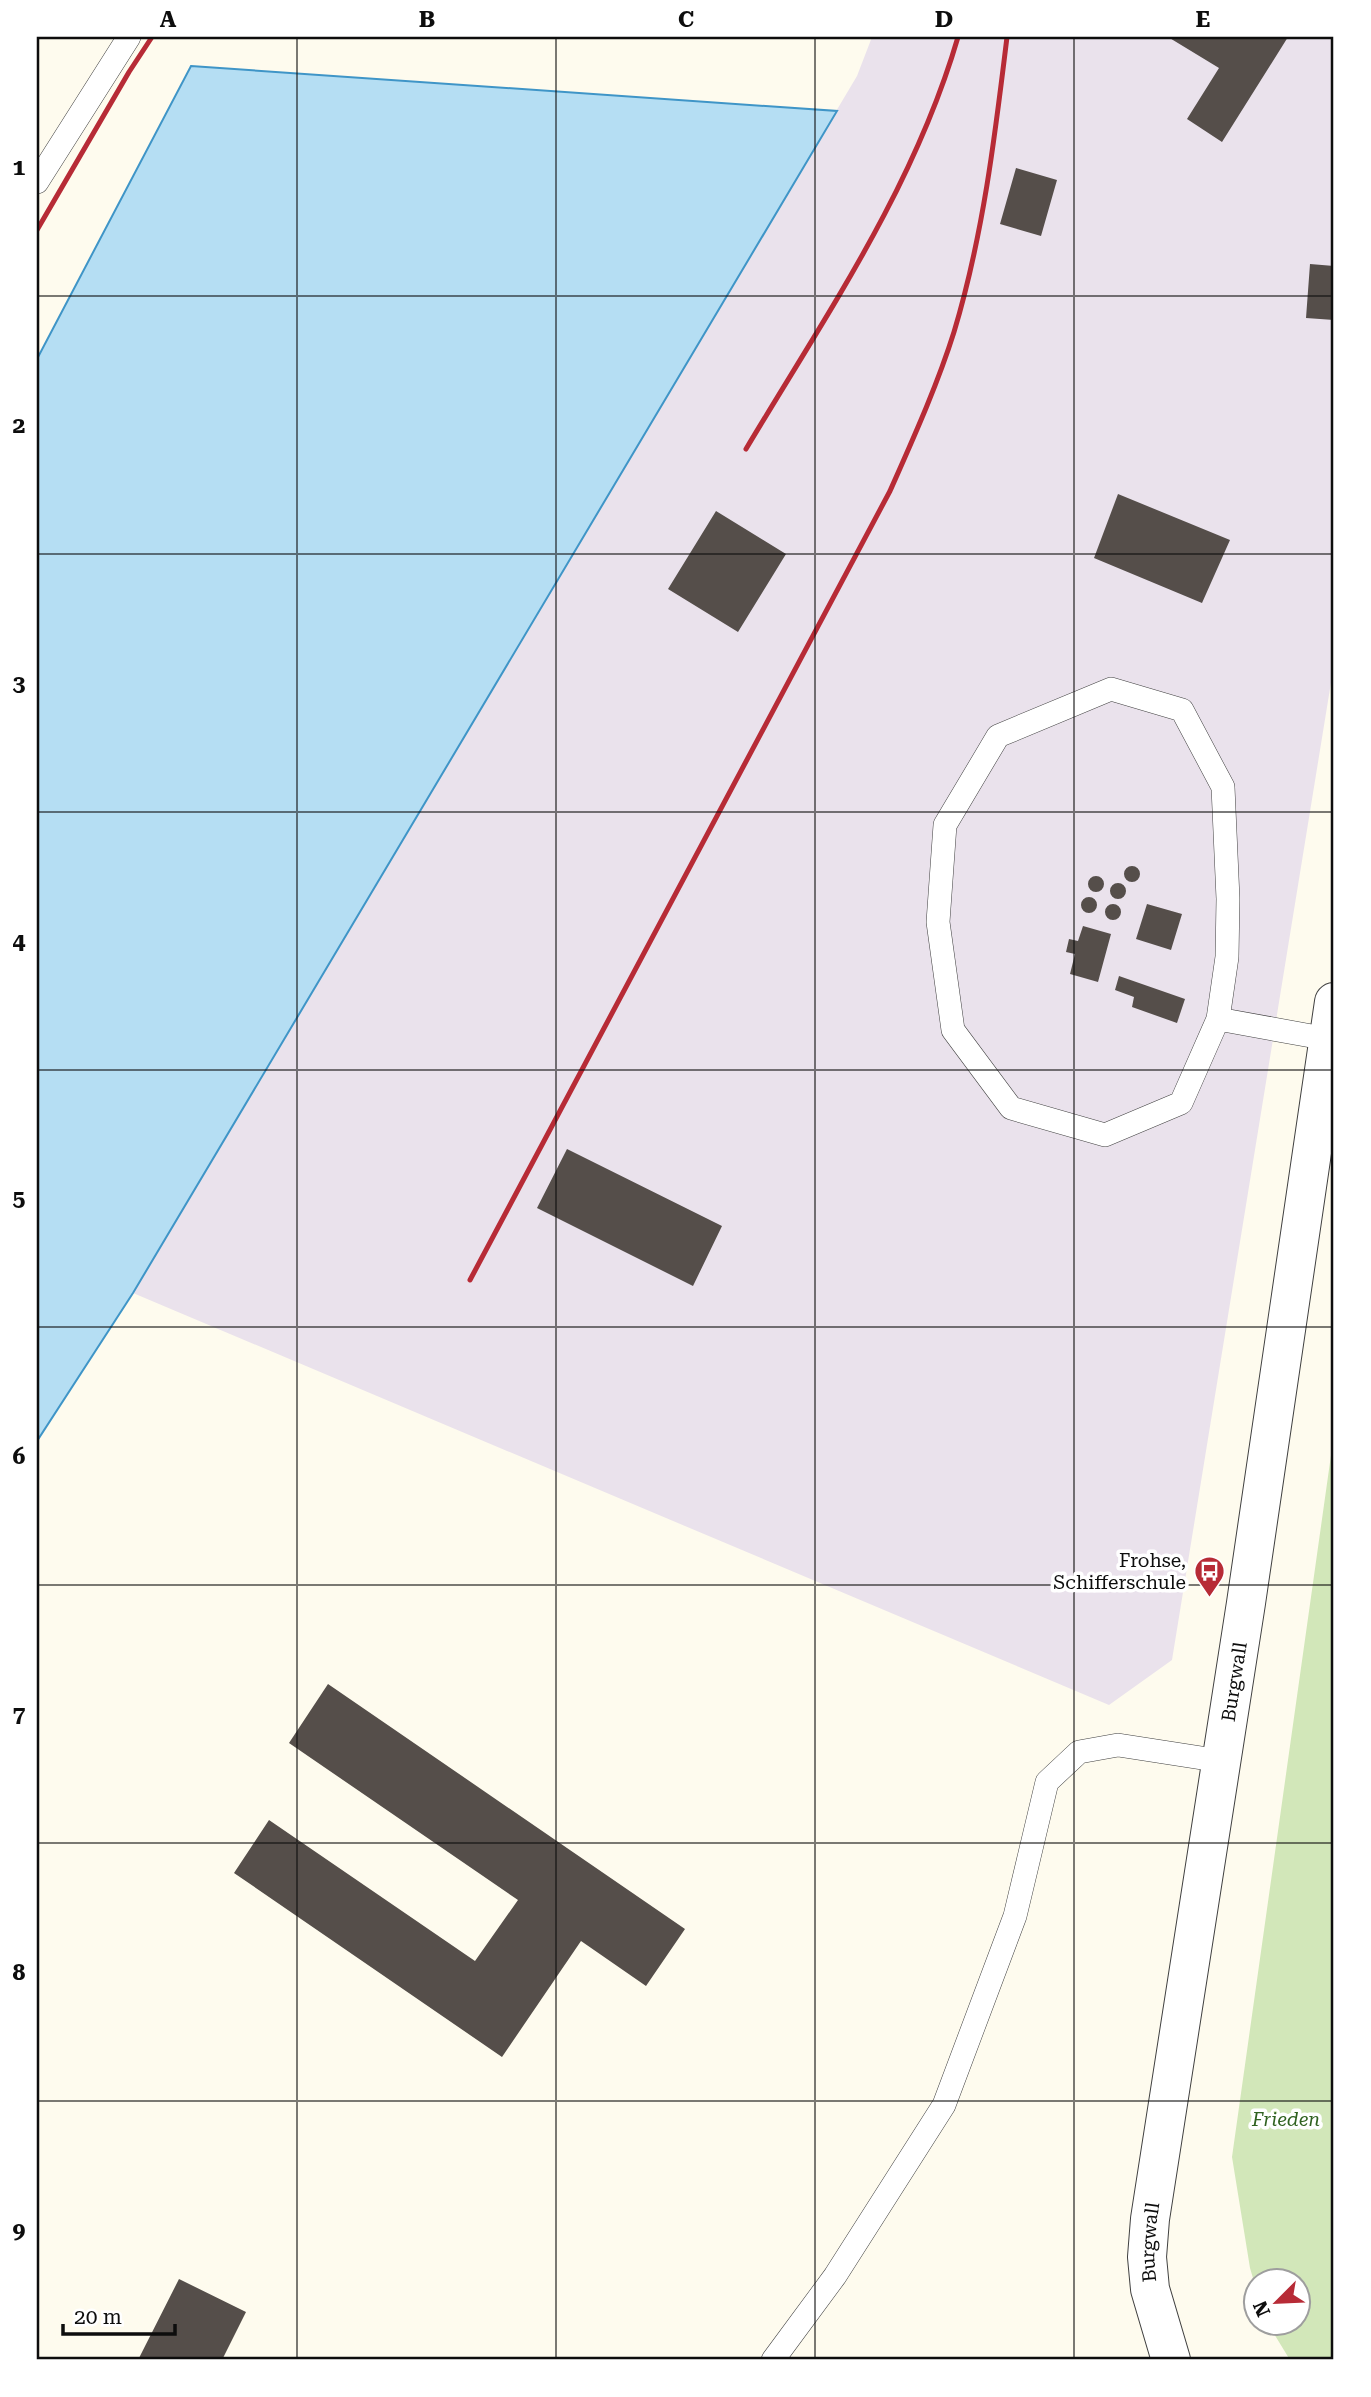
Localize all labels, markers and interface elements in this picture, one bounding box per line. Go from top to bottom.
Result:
text: A [160,6,177,33]
text: B [419,6,435,33]
text: C [678,6,694,33]
text: D [935,6,953,33]
text: E [1196,6,1210,33]
text: 1 [13,154,26,181]
text: 2 [13,412,25,439]
text: 3 [13,670,26,697]
text: 4 [13,928,26,955]
text: 5 [13,1185,26,1212]
text: 6 [13,1443,26,1470]
place label: Frohse, Schifferschule [1053,1549,1186,1594]
bus stop icon: Frohse, Schifferschule [1192,1554,1226,1598]
street label: Burgwall [1217,1640,1252,1723]
text: 7 [13,1701,26,1728]
text: 8 [13,1959,26,1986]
park label: Frieden [1251,2108,1320,2131]
street label: Burgwall [1136,2200,1164,2283]
text: 9 [13,2217,26,2244]
north arrow [1242,2268,1312,2338]
scale bar [63,2292,175,2336]
text: N [1248,2297,1275,2320]
text: 20 m [74,2305,122,2329]

